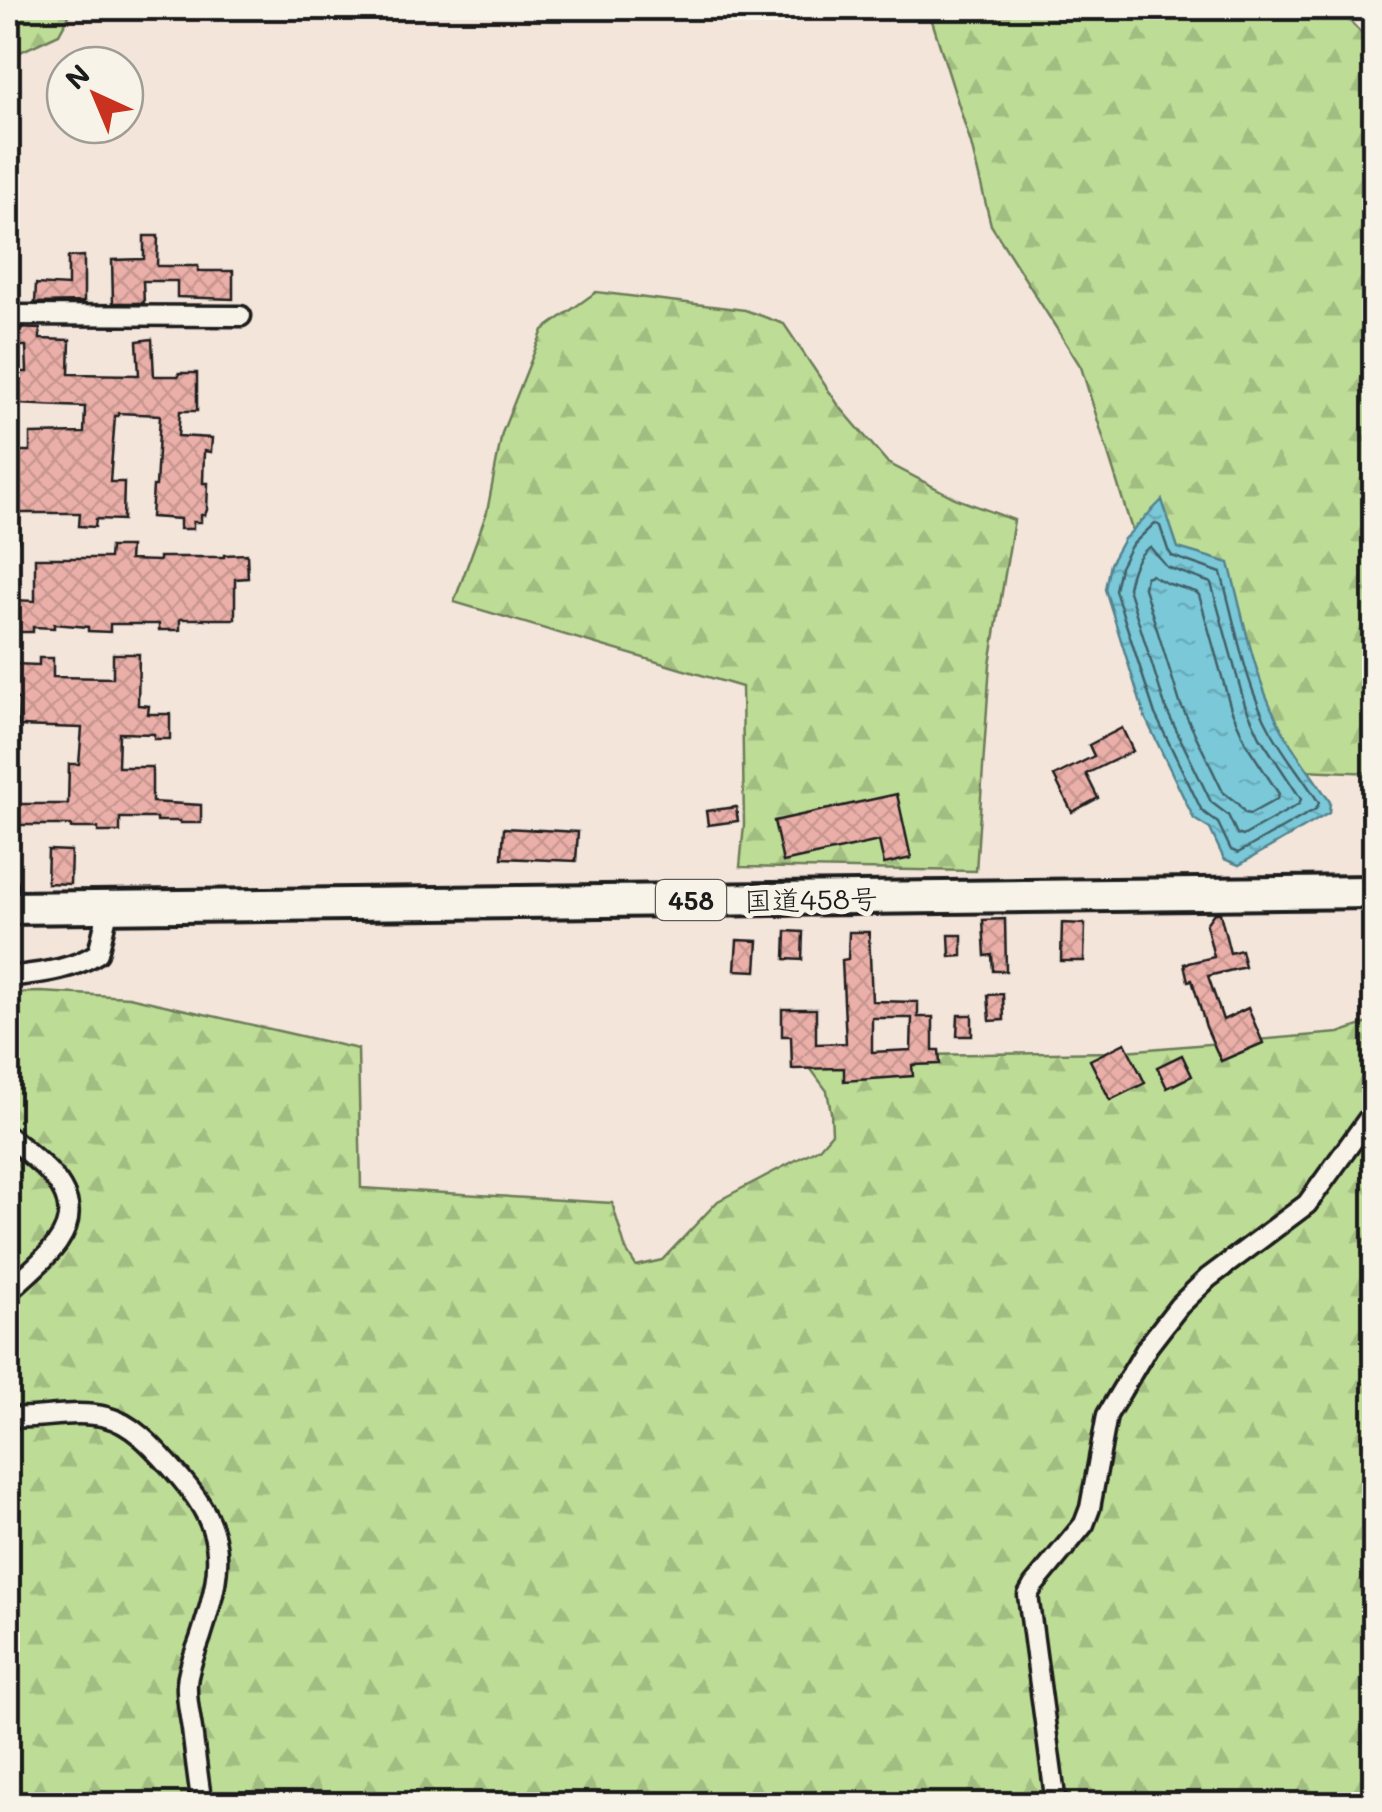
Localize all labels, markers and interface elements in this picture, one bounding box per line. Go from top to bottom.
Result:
north arrow [45,45,145,145]
text: N [57,56,97,97]
road number: 458 [656,880,726,920]
street label: 国道458号 [744,880,878,918]

